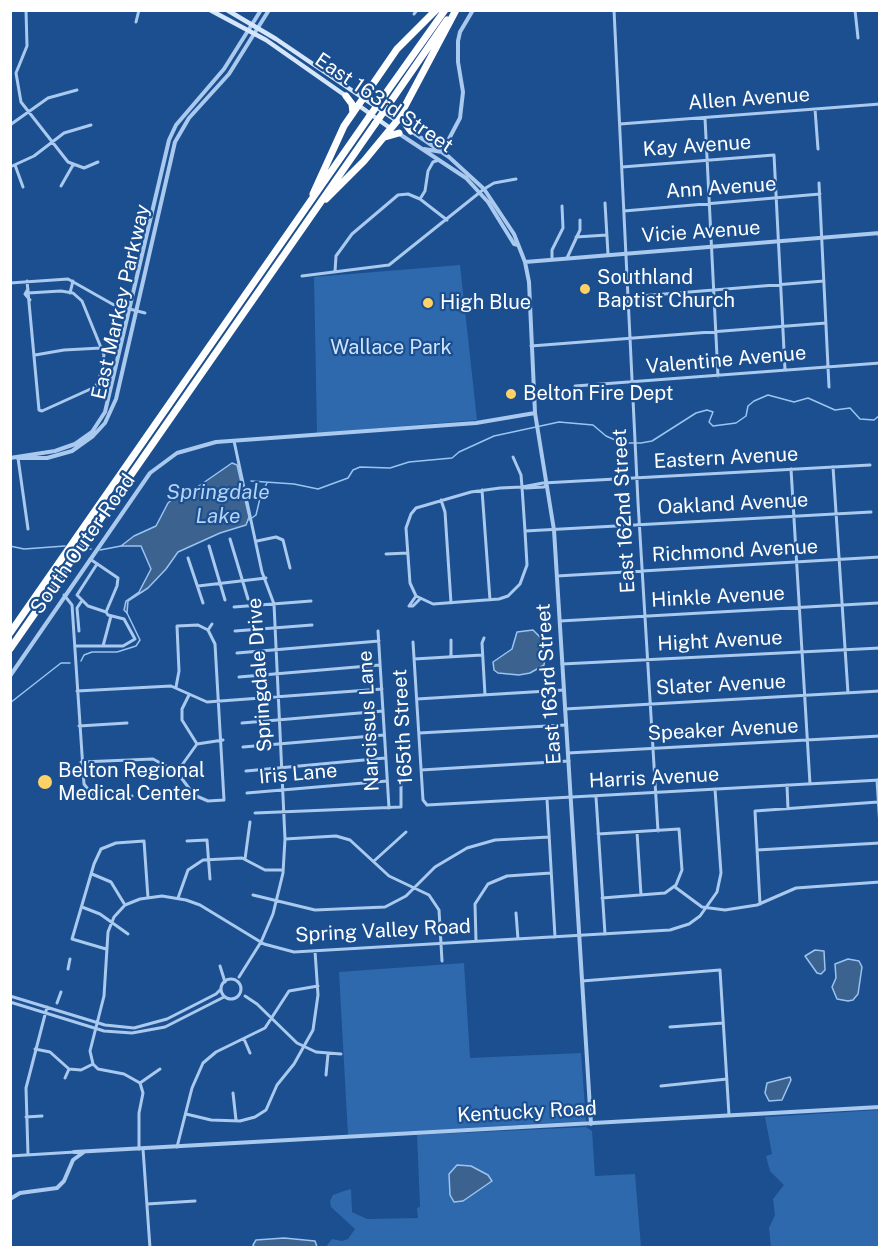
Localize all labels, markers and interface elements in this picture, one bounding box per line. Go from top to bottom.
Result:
street label: East 163rd Street [310,48,458,158]
street label: Allen Avenue [687,83,811,115]
street label: Kay Avenue [642,130,752,162]
street label: Ann Avenue [665,172,777,204]
street label: East Markey Parkway [87,202,155,402]
street label: Vicie Avenue [641,216,761,248]
place label: Southland Baptist Church [597,266,735,313]
marker: Southland Baptist Church [578,282,592,296]
place label: High Blue [440,291,531,315]
marker: High Blue [421,296,435,310]
park label: Wallace Park [330,336,452,360]
street label: Valentine Avenue [645,341,807,379]
place label: Belton Fire Dept [523,382,674,406]
marker: Belton Fire Dept [504,387,518,401]
street label: East 162nd Street [608,428,640,594]
street label: Eastern Avenue [653,442,799,474]
street label: South Outer Road [26,469,140,619]
water label: Springdale Lake [166,480,270,530]
street label: Oakland Avenue [657,488,809,520]
street label: Richmond Avenue [651,535,819,567]
street label: Hinkle Avenue [651,582,785,612]
street label: Springdale Drive [243,597,277,753]
street label: East 163rd Street [531,603,567,765]
street label: Hight Avenue [657,626,783,656]
street label: Narcissus Lane [353,650,385,792]
street label: 165th Street [388,668,418,786]
street label: Slater Avenue [655,670,787,700]
street label: Speaker Avenue [647,714,799,746]
place label: Belton Regional Medical Center [58,759,205,806]
street label: Iris Lane [258,759,338,789]
street label: Harris Avenue [588,763,720,793]
marker: Belton Regional Medical Center [36,773,54,791]
street label: Spring Valley Road [294,914,472,948]
street label: Kentucky Road [456,1096,598,1128]

